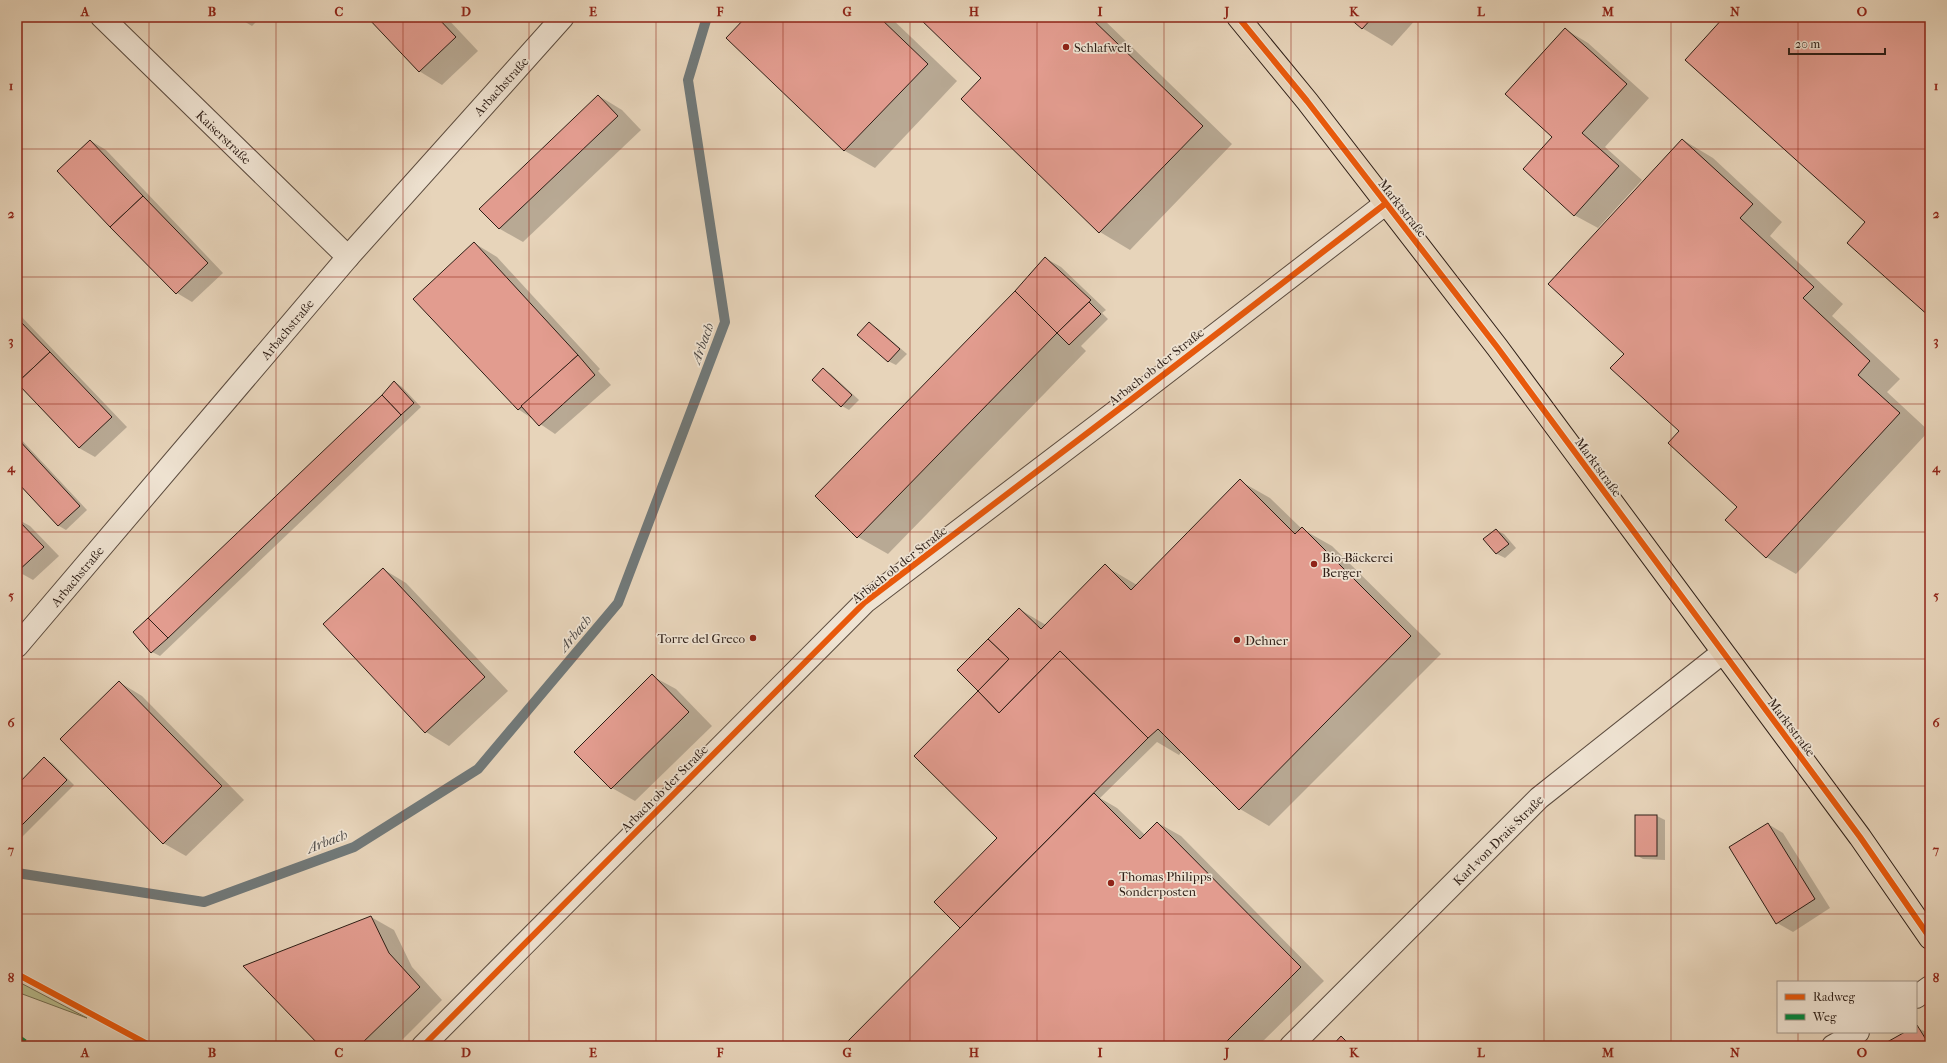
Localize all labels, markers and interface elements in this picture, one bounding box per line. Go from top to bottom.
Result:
text: A [80,4,90,19]
text: B [208,4,217,19]
text: C [335,4,344,19]
text: D [461,4,471,19]
text: E [589,4,597,19]
text: F [716,4,724,19]
text: G [842,4,852,19]
text: H [969,4,980,19]
text: I [1097,4,1103,19]
text: J [1223,4,1230,20]
text: K [1349,4,1360,19]
text: L [1477,4,1486,19]
text: M [1601,4,1614,19]
text: N [1730,4,1740,19]
text: O [1857,4,1867,19]
scale bar [1789,30,1885,56]
text: 20 m [1795,37,1820,51]
place label: Schlafwelt [1074,40,1132,55]
marker: Schlafwelt [1061,42,1071,52]
street label: Arbachstraße [470,53,532,120]
text: 1 [9,78,14,93]
text: 1 [1934,78,1939,93]
street label: Kaiserstraße [193,107,255,168]
street label: Marktstraße [1375,176,1430,241]
text: 2 [8,206,15,221]
text: 2 [1933,206,1940,221]
street label: Arbachstraße [257,296,317,363]
water label: Arbach [687,320,718,368]
street label: Arbach ob der Straße [1105,324,1207,409]
text: 3 [8,333,14,349]
text: 3 [1933,333,1939,349]
street label: Marktstraße [1572,435,1625,500]
text: 4 [6,460,16,476]
text: 4 [1931,460,1941,476]
street label: Arbach ob der Straße [848,522,950,607]
street label: Arbachstraße [47,543,107,610]
place label: Bio-Bäckerei Berger [1322,550,1393,580]
marker: Bio-Bäckerei Berger [1309,559,1319,569]
text: 5 [8,588,14,603]
text: 5 [1933,588,1939,603]
water label: Arbach [554,612,595,656]
place label: Torre del Greco [657,631,745,646]
marker: Torre del Greco [748,633,758,643]
place label: Dehner [1245,633,1289,648]
marker: Dehner [1232,635,1242,645]
street label: Marktstraße [1765,695,1819,760]
text: 6 [7,715,15,730]
text: 6 [1932,715,1940,730]
street label: Arbach ob der Straße [617,741,711,836]
street label: Karl-von-Drais-Straße [1450,792,1547,889]
water label: Arbach [303,826,350,858]
text: 7 [7,842,15,857]
text: 7 [1932,842,1940,857]
place label: Thomas Philipps Sonderposten [1119,869,1212,899]
marker: Thomas Philipps Sonderposten [1106,878,1116,888]
text: 8 [8,970,15,985]
text: 8 [1933,970,1940,985]
legend [1777,981,1917,1033]
text: Radweg [1813,990,1856,1004]
text: Weg [1812,1010,1837,1024]
text: A [80,1045,90,1060]
text: B [208,1045,217,1060]
text: C [335,1045,344,1060]
text: D [461,1045,471,1060]
text: E [589,1045,597,1060]
text: F [716,1045,724,1060]
text: G [842,1045,852,1060]
text: H [969,1045,980,1060]
text: I [1097,1045,1103,1060]
text: J [1223,1045,1230,1061]
text: K [1349,1045,1360,1060]
text: L [1477,1045,1486,1060]
text: M [1601,1045,1614,1060]
text: N [1730,1045,1740,1060]
text: O [1857,1045,1867,1060]

